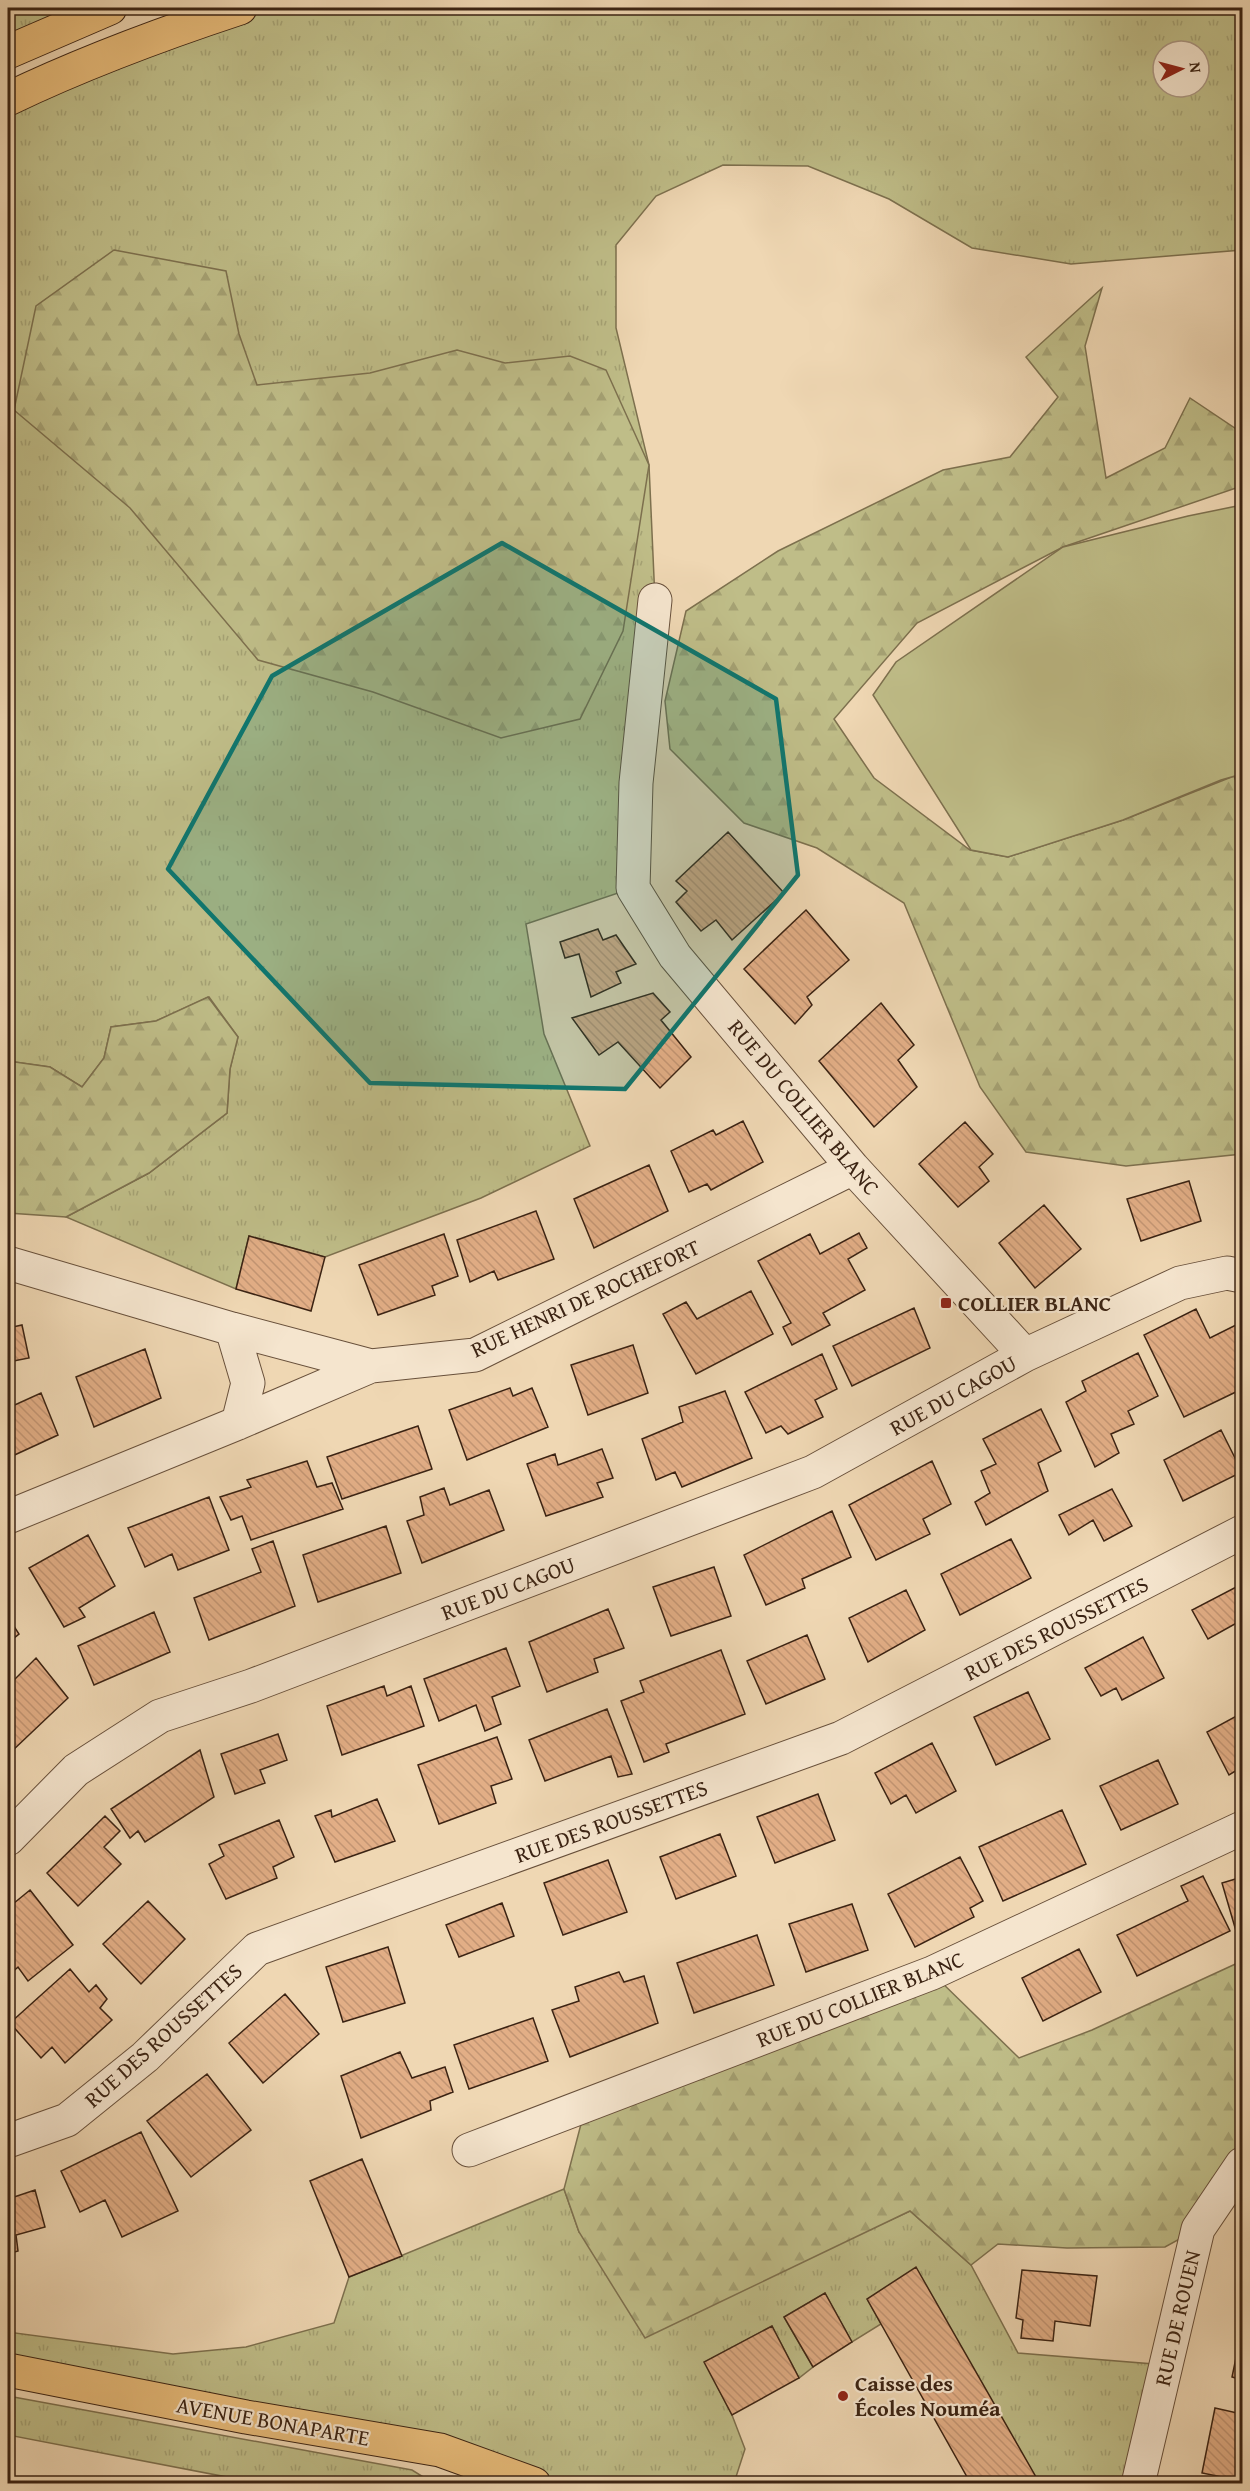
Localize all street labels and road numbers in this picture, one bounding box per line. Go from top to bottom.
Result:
street label: RUE DU COLLIER BLANC [721,1012,887,1202]
street label: RUE HENRI DE ROCHEFORT [465,1231,705,1365]
street label: RUE DU CAGOU [884,1347,1022,1443]
street label: RUE DU CAGOU [436,1548,580,1628]
street label: RUE DES ROUSSETTES [958,1568,1154,1688]
street label: RUE DES ROUSSETTES [510,1771,712,1871]
street label: RUE DU COLLIER BLANC [752,1943,968,2055]
street label: RUE DES ROUSSETTES [77,1955,249,2115]
street label: RUE DE ROUEN [1146,2247,1208,2389]
street label: AVENUE BONAPARTE [174,2388,372,2454]

